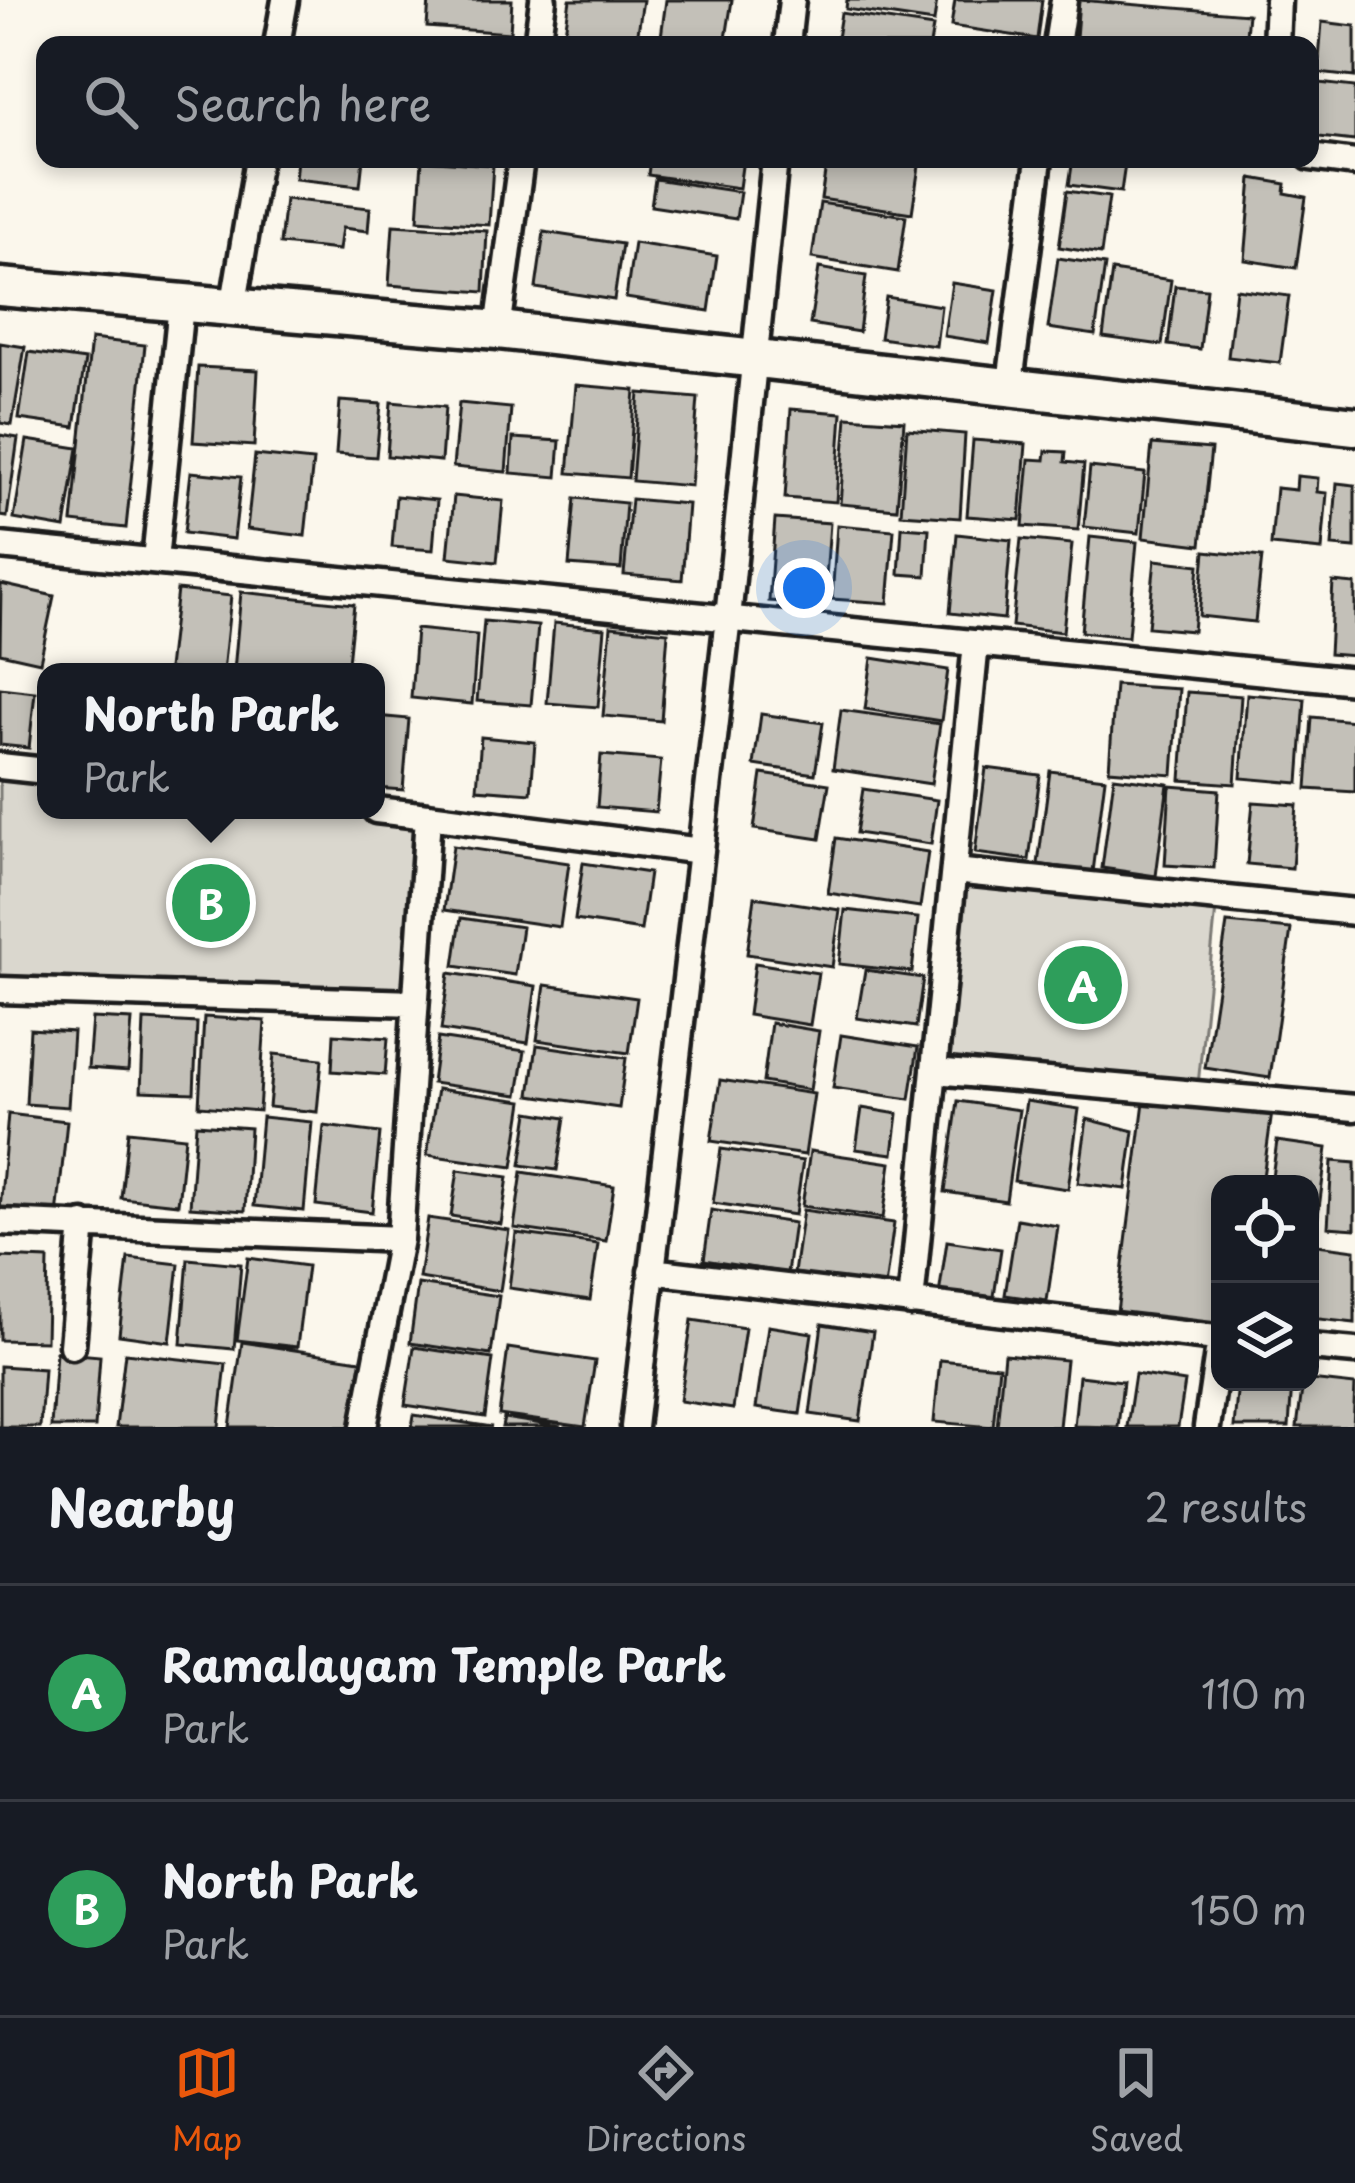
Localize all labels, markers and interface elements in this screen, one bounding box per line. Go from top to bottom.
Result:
search box [36,36,1319,168]
text: Search here [174,68,431,136]
icon: search [78,69,144,135]
your location [774,558,834,618]
popup [37,663,385,819]
text: North Park [83,678,339,746]
text: Park [83,746,170,805]
pin: B [172,858,250,948]
pin: A [1044,940,1122,1030]
map controls [1211,1175,1319,1391]
button: locate [1211,1175,1319,1283]
button: layers [1211,1283,1319,1391]
text: Nearby [48,1467,235,1544]
text: 2 results [1145,1476,1307,1535]
text: Ramalayam Temple Park [162,1629,726,1697]
text: A [72,1663,102,1722]
text: 110 m [1201,1663,1307,1722]
text: Park [162,1697,249,1756]
text: North Park [162,1845,418,1913]
text: B [74,1879,100,1938]
text: 150 m [1190,1879,1307,1938]
text: Park [162,1913,249,1972]
tab: Map [172,2040,242,2162]
tab: Directions [586,2040,746,2162]
tab: Saved [1090,2040,1183,2162]

